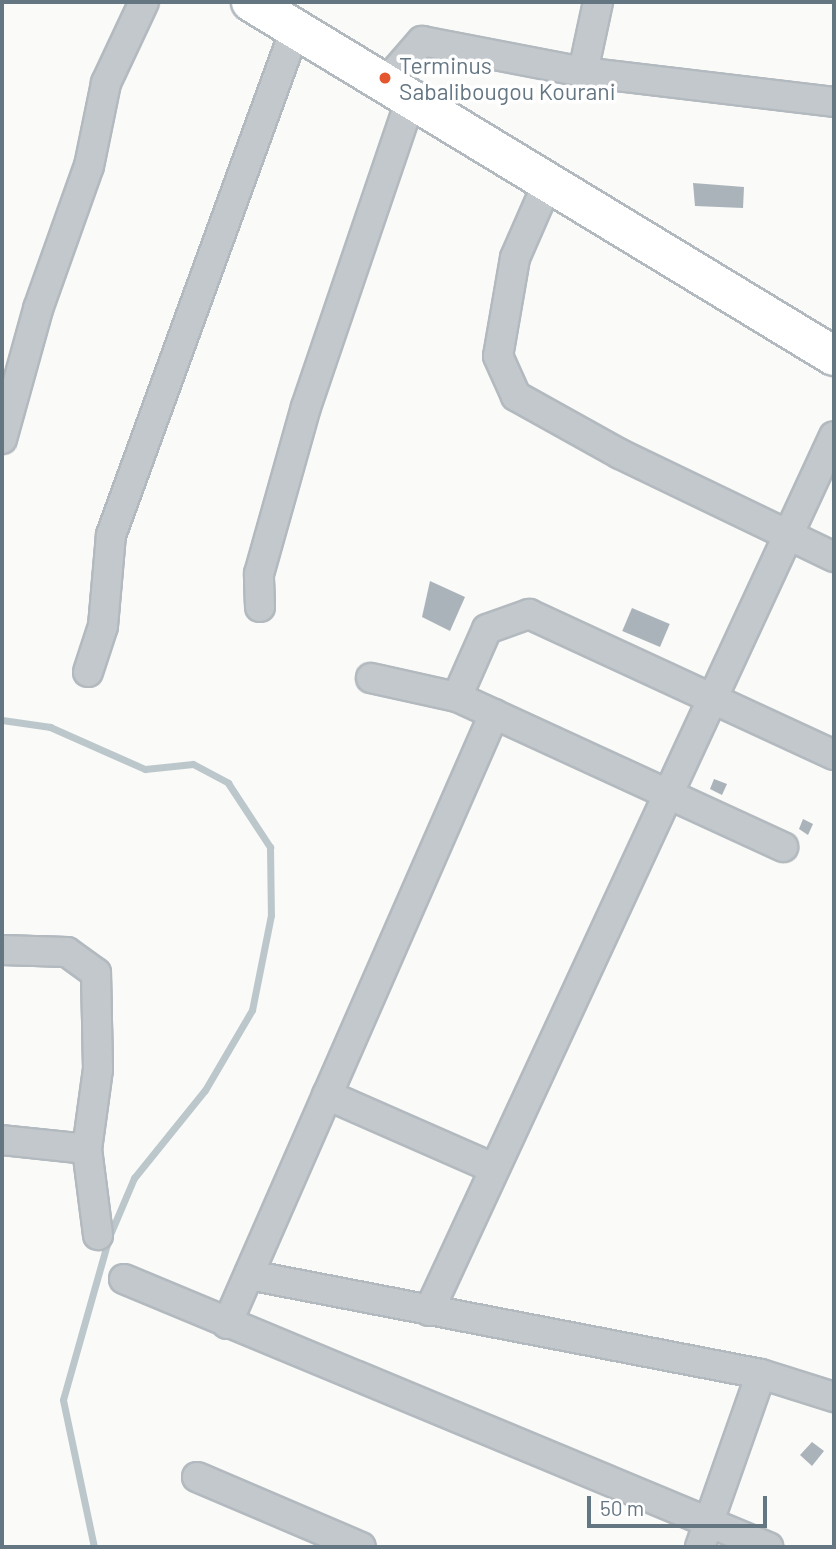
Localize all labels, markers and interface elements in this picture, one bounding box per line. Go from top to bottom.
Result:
place label: Terminus Sabalibougou Kourani [399,51,616,105]
marker: Terminus Sabalibougou Kourani [377,70,393,86]
scale bar [591,1482,771,1526]
text: 50 m [600,1495,644,1520]

